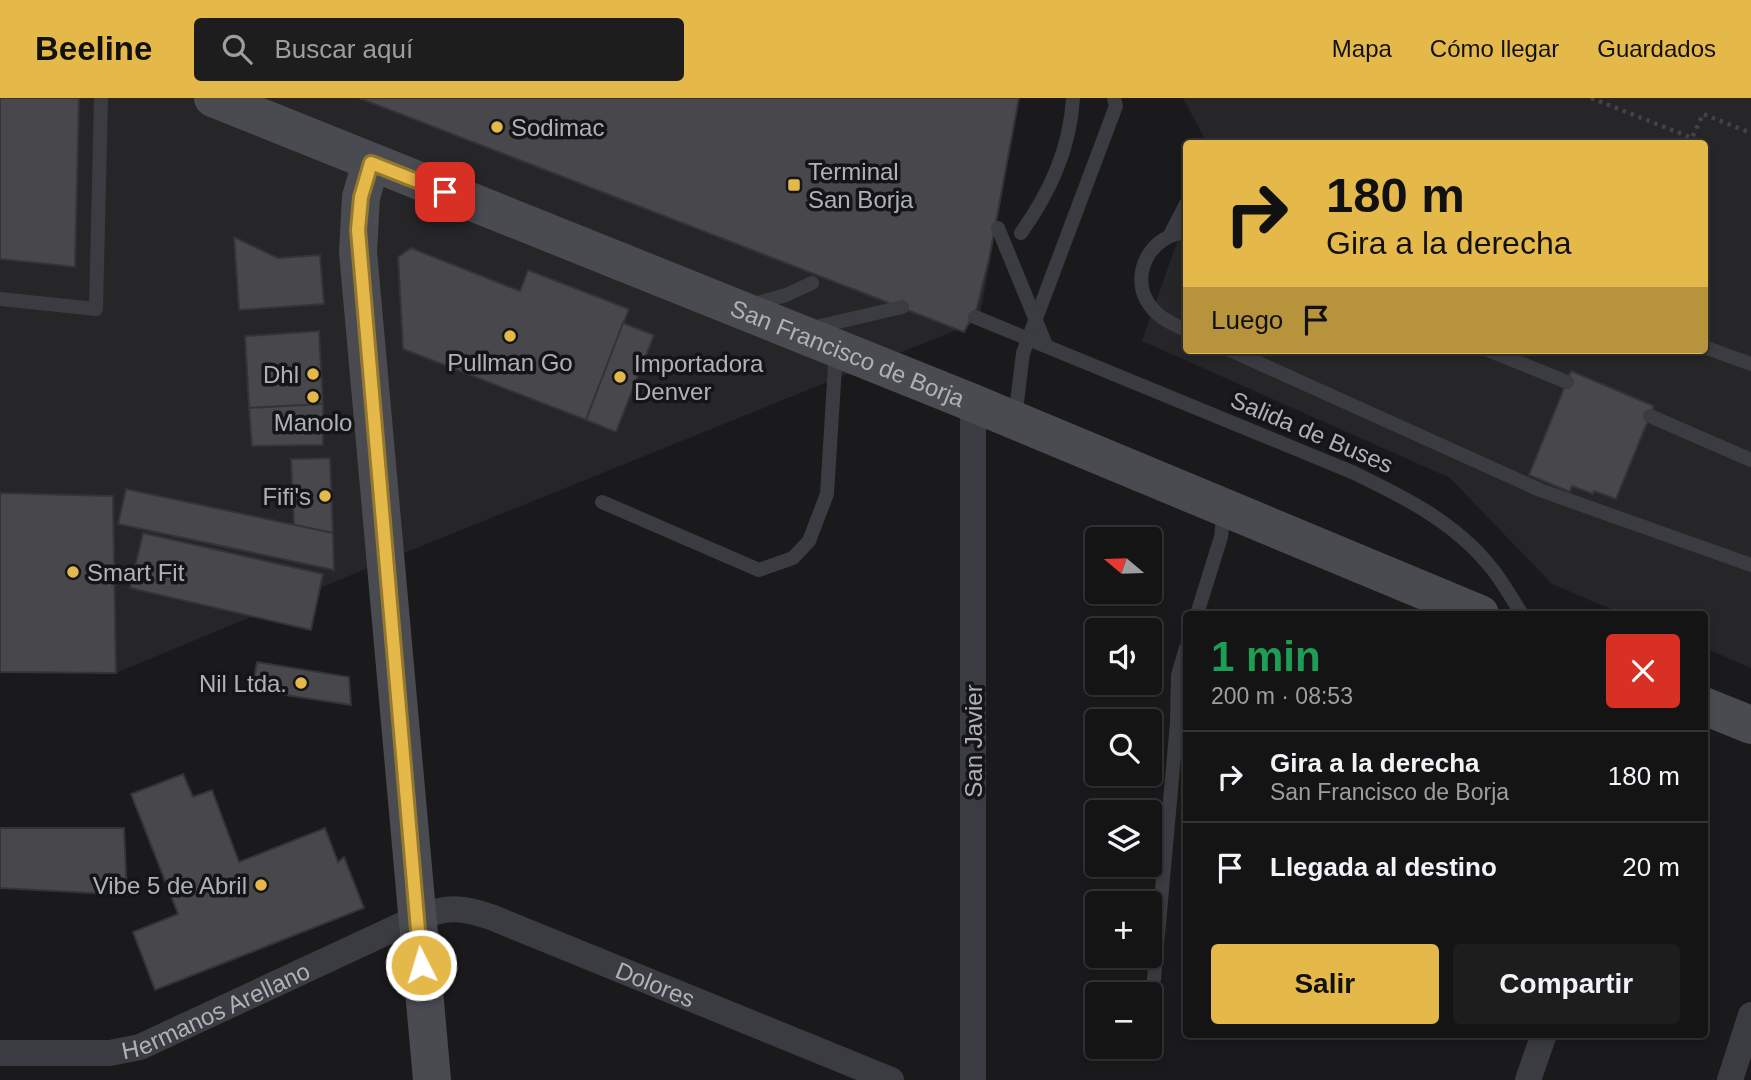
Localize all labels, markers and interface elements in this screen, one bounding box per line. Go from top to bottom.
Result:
search box [194,18,684,81]
text: Beeline [35,30,152,67]
icon: search [218,30,256,68]
text: Buscar aquí [274,34,413,64]
text: Mapa [1332,35,1392,62]
text: Cómo llegar [1430,35,1559,62]
text: Guardados [1597,35,1716,62]
place label: Sodimac [511,114,604,141]
marker: Sodimac [489,119,505,135]
place label: Terminal San Borja [808,158,914,213]
pin [415,162,475,222]
icon: right [1211,168,1302,259]
text: 180 m [1326,168,1465,222]
icon: arrive [426,173,464,211]
marker: Terminal San Borja [786,177,802,193]
text: Gira a la derecha [1326,225,1571,261]
street label: San Francisco de Borja [727,294,969,412]
icon: arrive [1297,301,1335,339]
text: Luego [1211,305,1283,335]
marker: Pullman Go [502,328,518,344]
place label: Pullman Go [447,349,573,376]
place label: Importadora Denver [634,350,764,405]
place label: Dhl [263,361,299,388]
marker: Dhl [305,366,321,382]
marker: Importadora Denver [612,369,628,385]
street label: Salida de Buses [1227,386,1397,478]
marker: Manolo [305,389,321,405]
place label: Manolo [274,409,352,436]
place label: Fifi's [262,483,311,510]
marker: Fifi's [317,488,333,504]
north arrow [1085,527,1162,604]
map controls [1085,527,1162,1059]
place label: Smart Fit [87,559,185,586]
marker: Smart Fit [65,564,81,580]
button: sound [1085,618,1162,695]
text: 1 min [1211,633,1321,680]
button: close [1606,634,1680,708]
place label: Nil Ltda. [199,670,287,697]
marker: Nil Ltda. [293,675,309,691]
text: 200 m · 08:53 [1211,683,1353,709]
street label: San Javier [960,684,987,798]
button: search [1085,709,1162,786]
text: Gira a la derecha [1270,748,1480,778]
icon: right [1211,758,1249,796]
text: 180 m [1608,761,1680,791]
text: San Francisco de Borja [1270,779,1509,805]
button: layers [1085,800,1162,877]
icon: arrive [1211,849,1249,887]
text: Llegada al destino [1270,852,1497,882]
text: 20 m [1622,852,1680,882]
place label: Vibe 5 de Abril [93,872,247,899]
marker: Vibe 5 de Abril [253,877,269,893]
button: + [1085,891,1162,968]
position arrow [384,928,458,1002]
button: Salir [1211,944,1439,1024]
button: Compartir [1453,944,1680,1024]
street label: Hermanos Arellano [119,956,314,1064]
street label: Dolores [612,956,699,1012]
button: − [1085,982,1162,1059]

